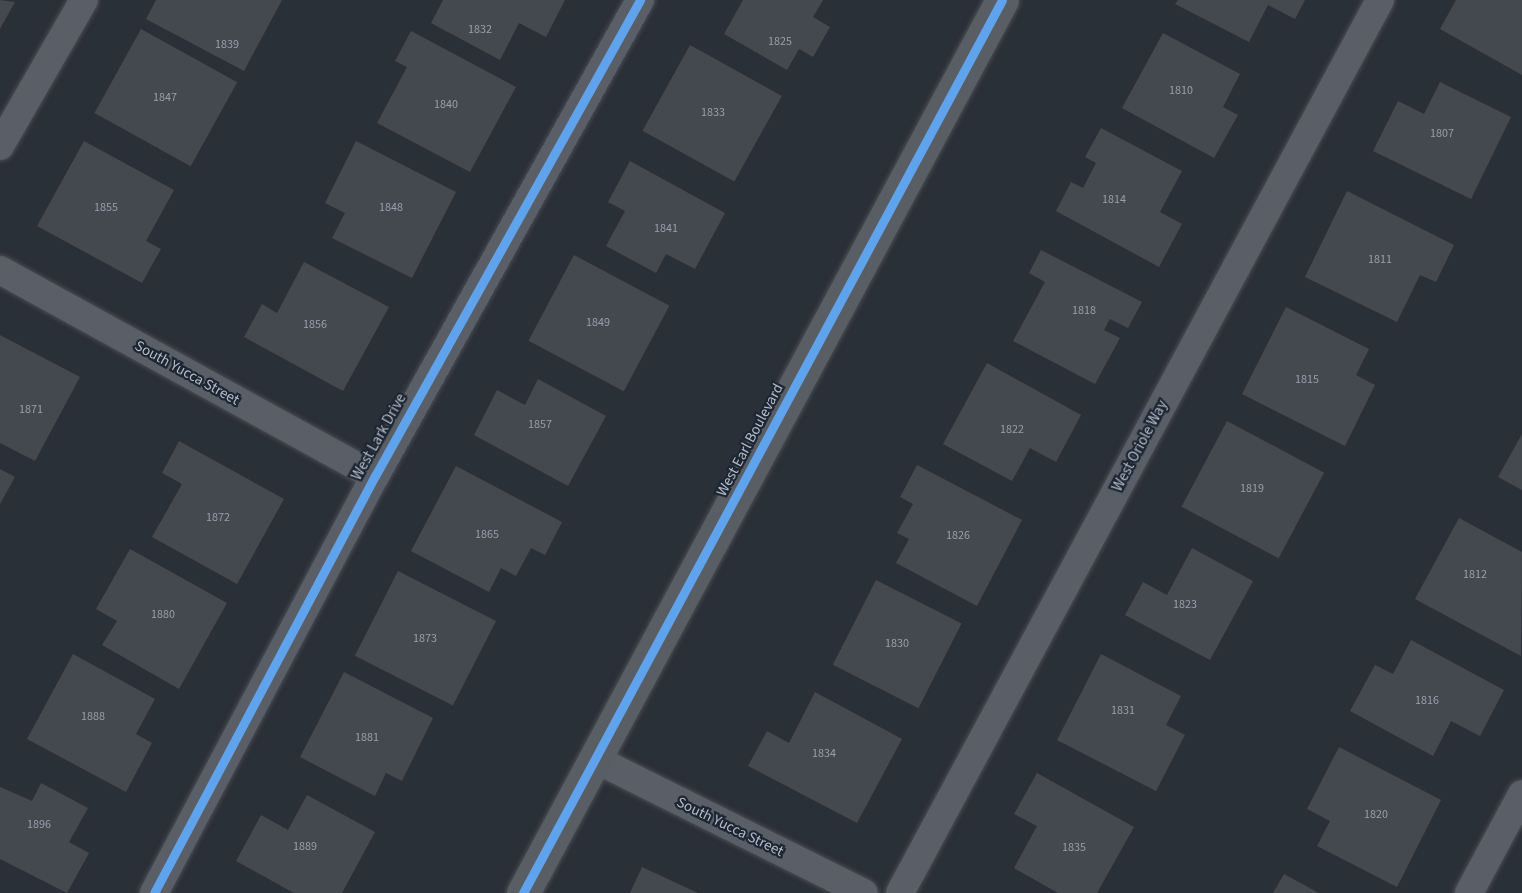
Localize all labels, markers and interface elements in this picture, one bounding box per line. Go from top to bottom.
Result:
house number: 1832 [468,23,492,37]
house number: 1825 [768,35,792,49]
house number: 1839 [215,38,239,52]
house number: 1810 [1169,84,1193,98]
house number: 1847 [153,91,177,105]
house number: 1840 [434,98,458,112]
house number: 1833 [701,106,725,120]
house number: 1807 [1430,127,1454,141]
house number: 1814 [1102,193,1126,207]
house number: 1855 [94,201,118,215]
house number: 1848 [379,201,403,215]
house number: 1841 [654,222,678,236]
house number: 1811 [1368,253,1392,267]
house number: 1818 [1072,304,1096,318]
house number: 1849 [586,316,610,330]
house number: 1856 [303,318,327,332]
street label: South Yucca Street [132,337,242,409]
house number: 1815 [1295,373,1319,387]
street label: West Earl Boulevard [713,381,787,499]
street label: West Lark Drive [348,391,410,483]
street label: West Oriole Way [1108,397,1172,495]
house number: 1871 [19,403,43,417]
house number: 1857 [528,418,552,432]
house number: 1822 [1000,423,1024,437]
house number: 1819 [1240,482,1264,496]
house number: 1872 [206,511,230,525]
house number: 1865 [475,528,499,542]
house number: 1826 [946,529,970,543]
house number: 1812 [1463,568,1487,582]
house number: 1823 [1173,598,1197,612]
house number: 1880 [151,608,175,622]
house number: 1873 [413,632,437,646]
house number: 1830 [885,637,909,651]
house number: 1816 [1415,694,1439,708]
house number: 1831 [1111,704,1135,718]
house number: 1888 [81,710,105,724]
house number: 1881 [355,731,379,745]
house number: 1834 [812,747,836,761]
street label: South Yucca Street [674,793,786,861]
house number: 1820 [1364,808,1388,822]
house number: 1896 [27,818,51,832]
house number: 1889 [293,840,317,854]
house number: 1835 [1062,841,1086,855]

